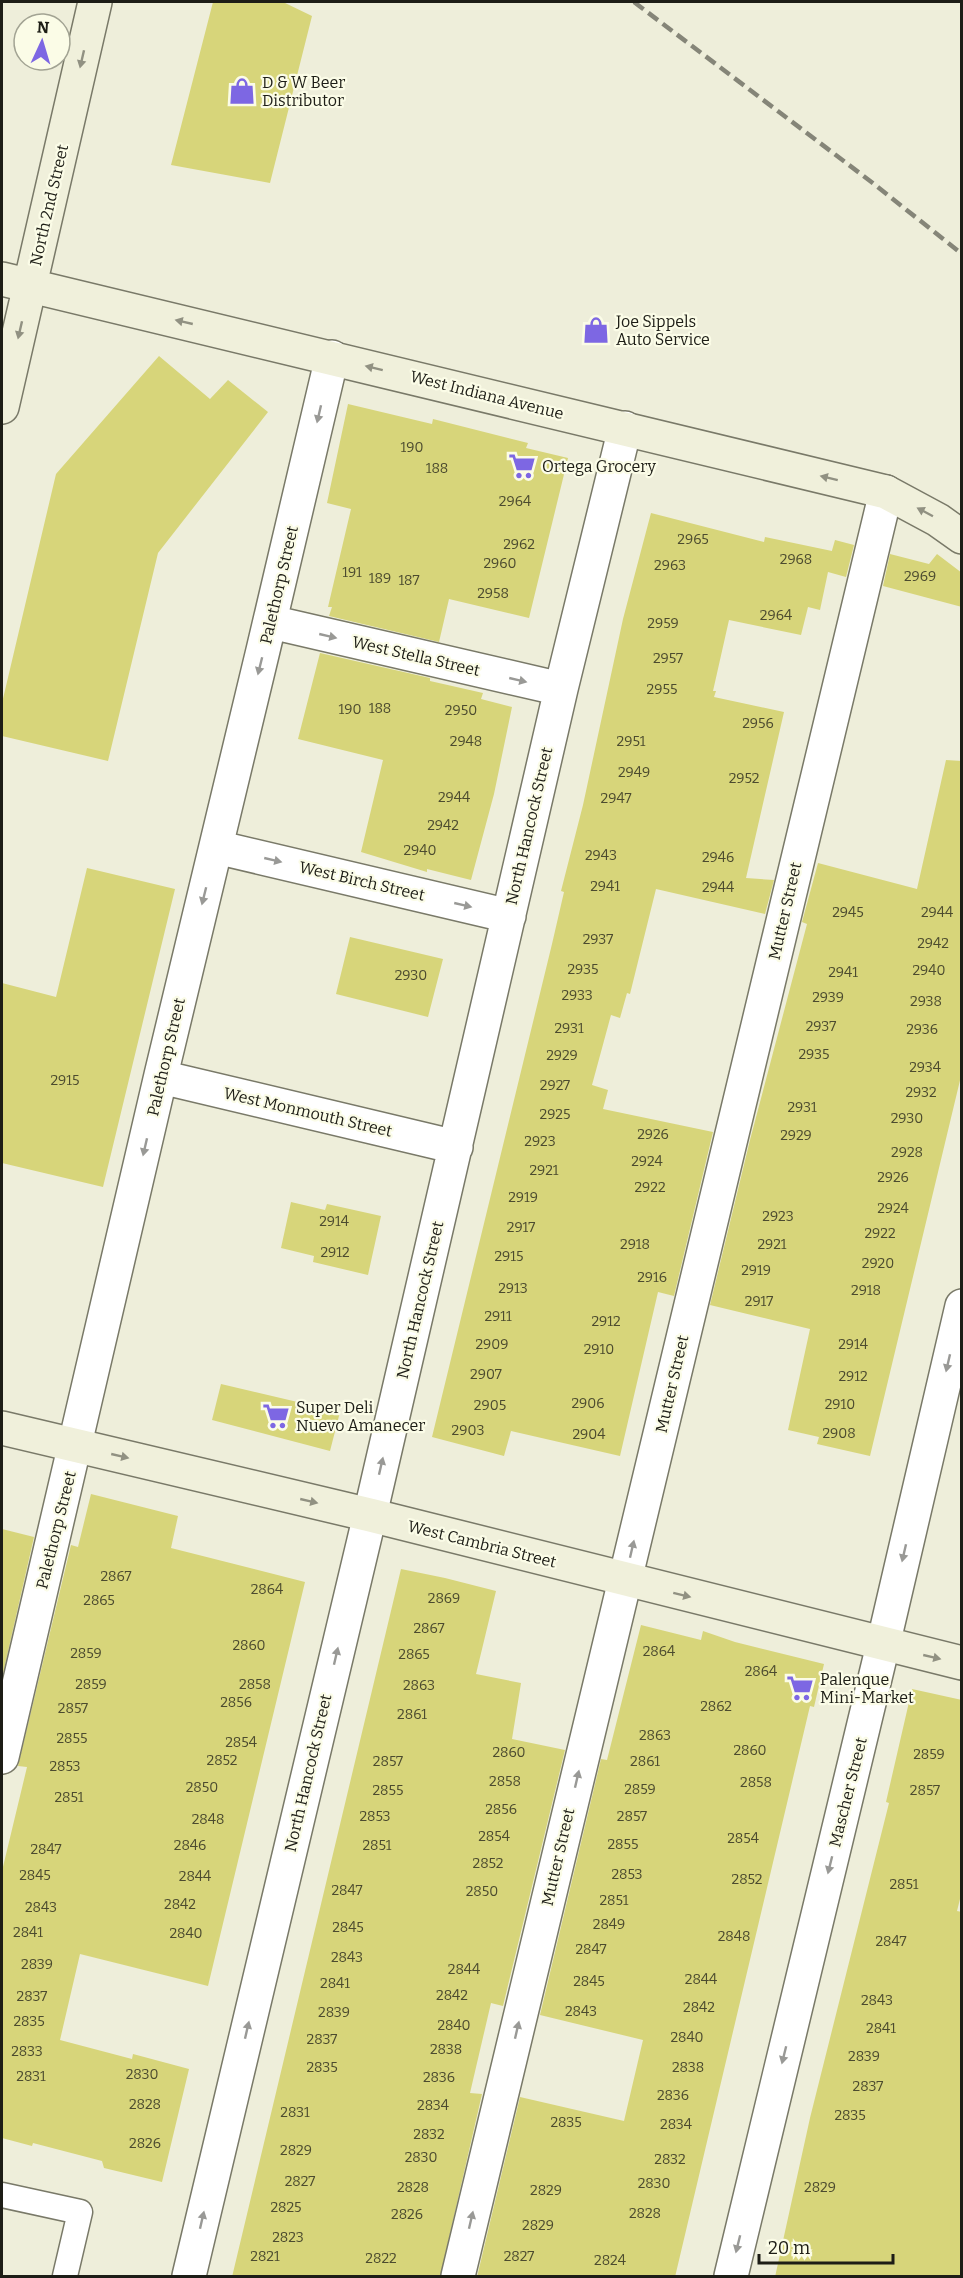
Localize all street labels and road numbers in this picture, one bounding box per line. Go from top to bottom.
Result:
street label: North 2nd Street [26,142,72,268]
street label: West Indiana Avenue [408,367,566,423]
street label: Palethorp Street [256,524,302,646]
street label: West Stella Street [350,632,482,680]
street label: North Hancock Street [502,745,556,907]
street label: West Birch Street [297,857,427,905]
street label: Mutter Street [765,860,806,962]
street label: Palethorp Street [143,996,189,1118]
street label: West Monmouth Street [222,1083,394,1141]
street label: North Hancock Street [393,1219,447,1381]
street label: Mutter Street [652,1333,693,1435]
street label: Palethorp Street [32,1469,80,1591]
street label: West Cambria Street [406,1516,558,1572]
street label: North Hancock Street [281,1692,335,1854]
street label: Mascher Street [825,1735,871,1849]
street label: Mutter Street [538,1806,579,1908]

